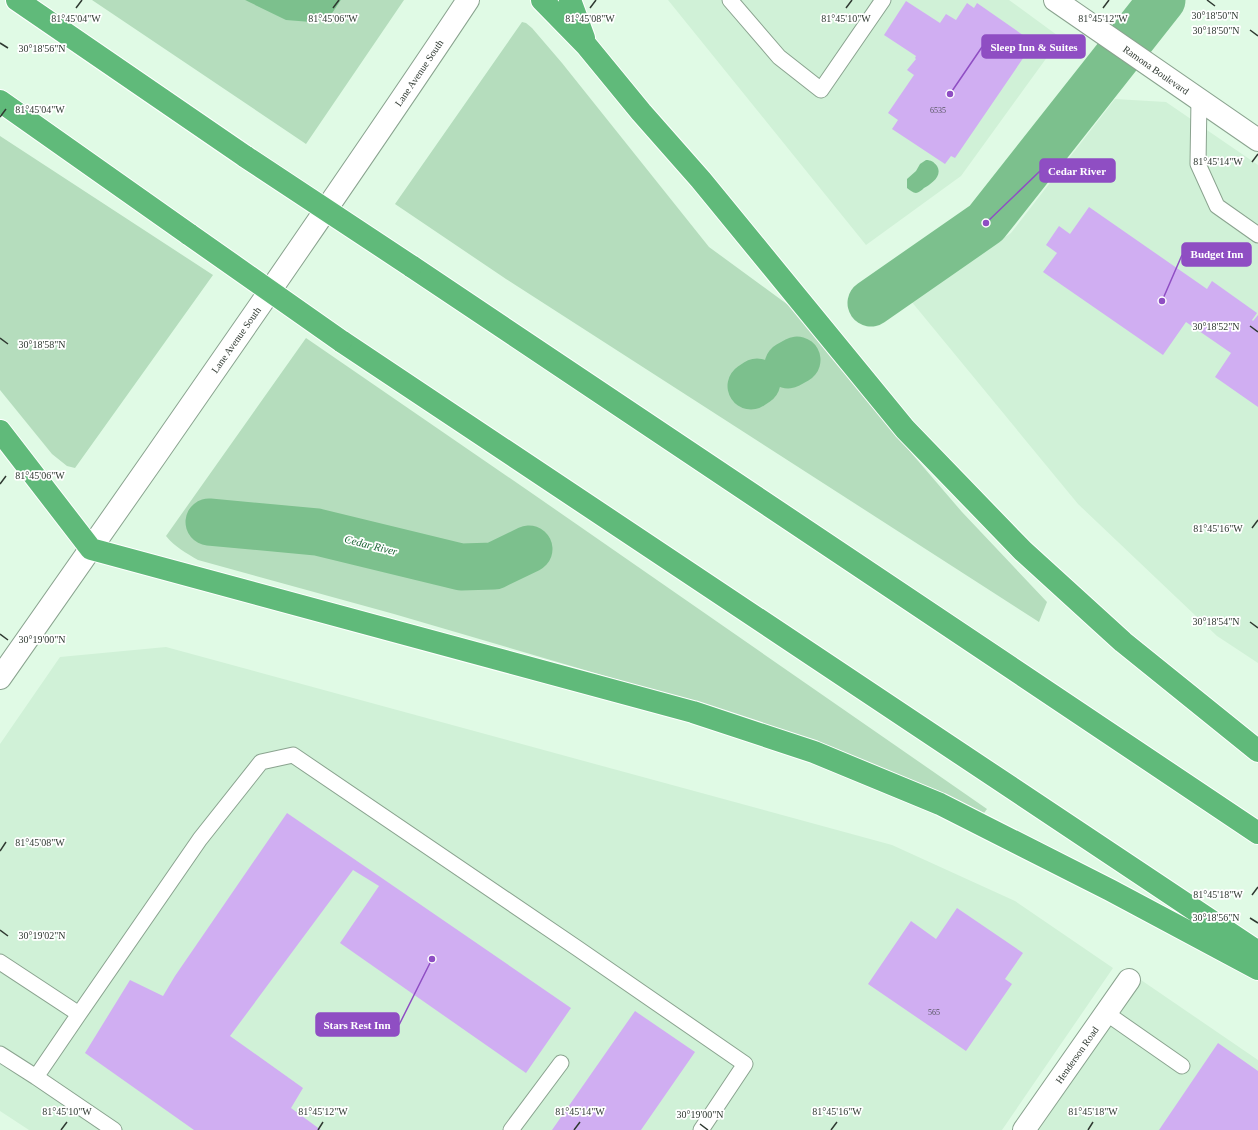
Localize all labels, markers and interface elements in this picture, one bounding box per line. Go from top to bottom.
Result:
text: 30°18'50"N [1191,10,1239,21]
text: 81°45'04"W [51,13,101,24]
text: 81°45'06"W [308,13,358,24]
text: 81°45'08"W [565,13,615,24]
text: 81°45'10"W [821,13,871,24]
text: 81°45'12"W [1078,13,1128,24]
text: 30°18'50"N [1192,25,1240,36]
callout: Sleep Inn & Suites [982,35,1085,58]
street label: Lane Avenue South [393,38,445,108]
text: Sleep Inn & Suites [990,41,1078,53]
text: 30°18'56"N [18,43,66,54]
street label: Ramona Boulevard [1121,43,1191,97]
text: 81°45'04"W [15,104,65,115]
house number: 6535 [930,106,946,115]
text: 81°45'14"W [1193,156,1243,167]
callout: Cedar River [1040,159,1115,182]
text: Cedar River [1048,165,1106,177]
callout: Budget Inn [1182,243,1251,266]
text: Budget Inn [1191,248,1243,260]
street label: Lane Avenue South [209,305,263,375]
text: 30°18'52"N [1192,321,1240,332]
text: 30°18'58"N [18,339,66,350]
text: 81°45'06"W [15,470,65,481]
text: 81°45'16"W [1193,523,1243,534]
water label: Cedar River [343,533,399,558]
text: 30°18'54"N [1192,616,1240,627]
text: 30°19'00"N [18,634,66,645]
text: 81°45'08"W [15,837,65,848]
text: 81°45'18"W [1193,889,1243,900]
text: 30°18'56"N [1192,912,1240,923]
text: 30°19'02"N [18,930,66,941]
house number: 565 [928,1008,940,1017]
callout: Stars Rest Inn [316,1013,399,1036]
text: Stars Rest Inn [323,1019,391,1031]
street label: Henderson Road [1053,1024,1101,1086]
text: 81°45'10"W [42,1106,92,1117]
text: 81°45'12"W [298,1106,348,1117]
text: 81°45'14"W [555,1106,605,1117]
text: 81°45'16"W [812,1106,862,1117]
text: 81°45'18"W [1068,1106,1118,1117]
text: 30°19'00"N [676,1109,724,1120]

